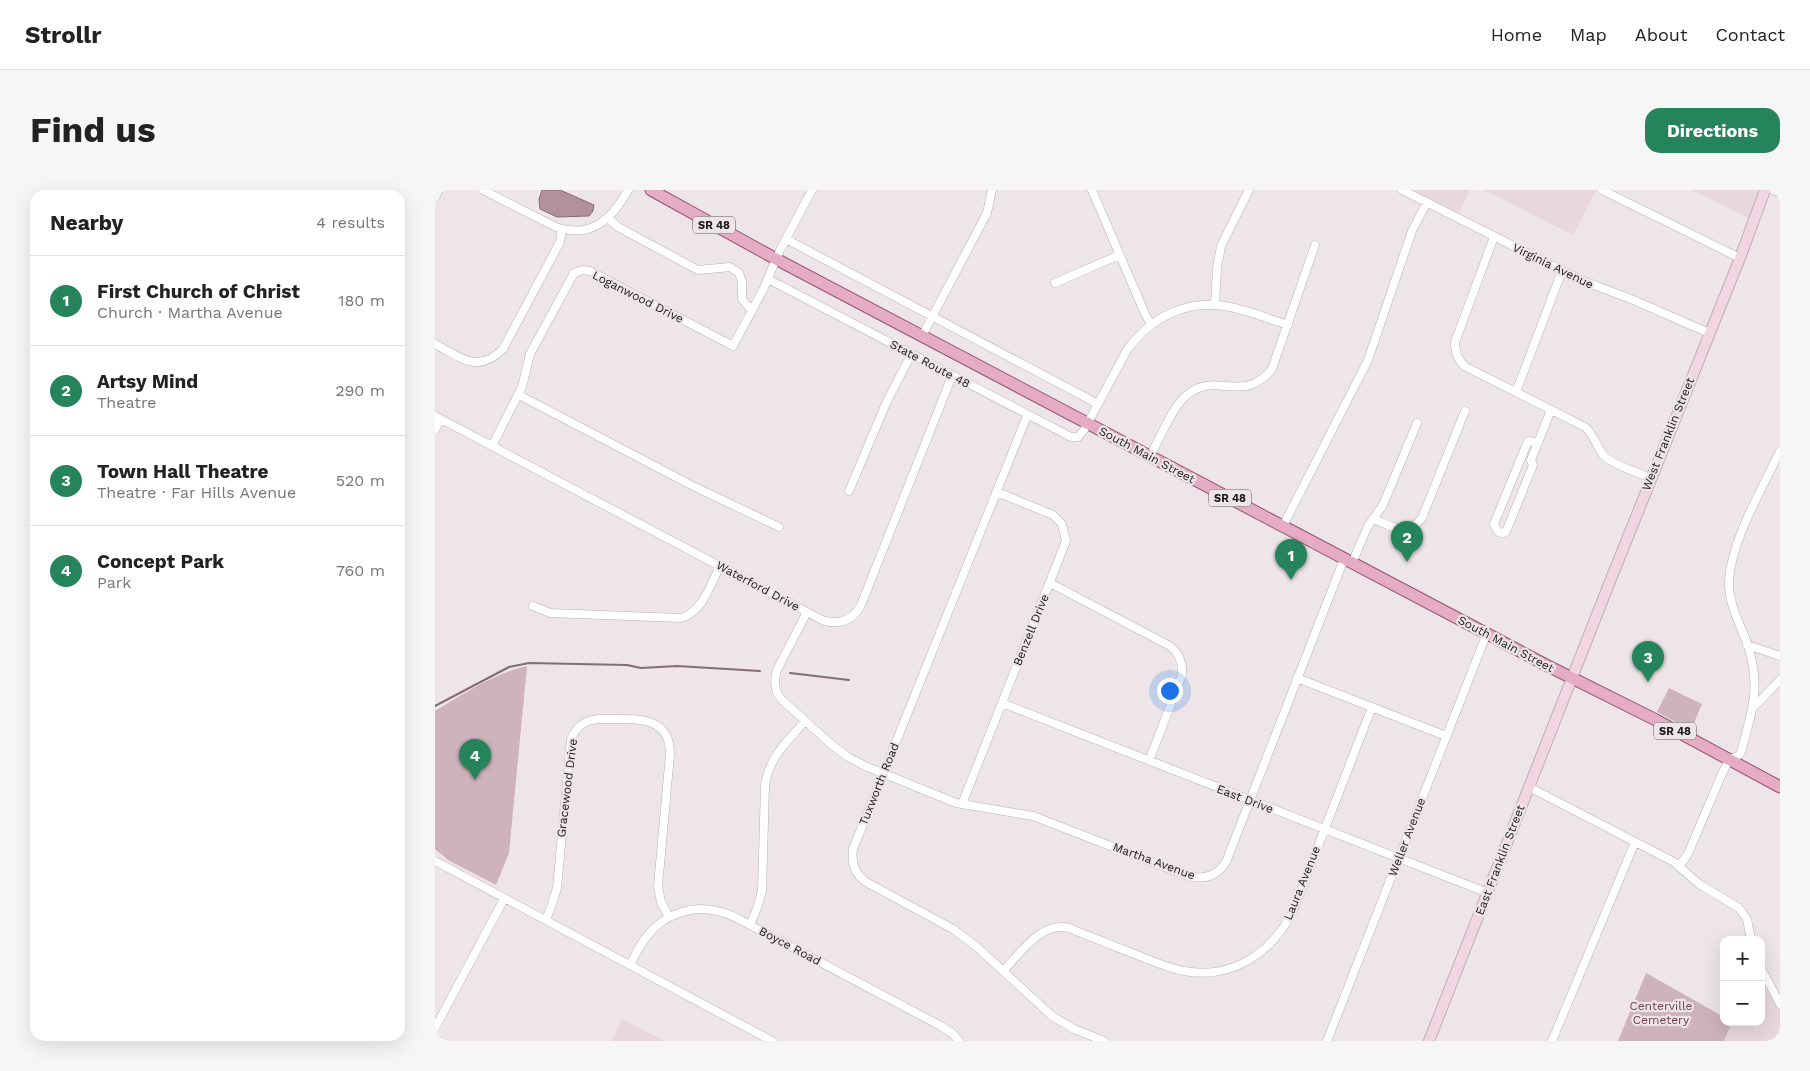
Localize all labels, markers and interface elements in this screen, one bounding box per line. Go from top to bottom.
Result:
text: Strollr [25,21,102,49]
text: Home [1491,24,1542,45]
text: Map [1570,24,1607,45]
text: About [1635,24,1687,45]
text: Contact [1715,24,1785,45]
button: Directions [1645,108,1780,153]
text: Find us [30,109,156,151]
text: Nearby [50,210,123,235]
text: 4 results [316,213,385,232]
road number: SR 48 [693,216,735,234]
street label: Virginia Avenue [1510,240,1596,292]
street label: Loganwood Drive [590,268,686,326]
text: First Church of Christ [97,280,300,303]
text: 1 [63,291,69,310]
text: 180 m [338,291,385,310]
text: Church · Martha Avenue [97,303,283,322]
street label: State Route 48 [888,337,972,391]
text: Artsy Mind [97,370,198,393]
street label: West Franklin Street [1639,375,1697,493]
text: 2 [61,381,71,400]
text: 290 m [335,381,385,400]
text: Theatre [97,393,156,412]
street label: South Main Street [1097,424,1197,486]
text: Town Hall Theatre [97,460,268,483]
text: 3 [61,471,71,490]
text: 520 m [336,471,385,490]
text: Theatre · Far Hills Avenue [97,483,296,502]
road number: SR 48 [1209,490,1251,506]
pin: 2 [1391,521,1423,562]
pin: 1 [1275,539,1307,580]
text: Concept Park [97,550,224,573]
street label: Waterford Drive [714,558,802,614]
text: 4 [61,561,71,580]
text: 760 m [336,561,385,580]
text: Park [97,573,131,592]
street label: Benzell Drive [1010,592,1052,668]
street label: South Main Street [1456,613,1556,675]
pin: 3 [1632,641,1664,682]
your location [1157,678,1183,704]
road number: SR 48 [1654,722,1696,740]
street label: Gracewood Drive [554,738,580,838]
pin: 4 [459,739,491,780]
street label: Tuxworth Road [856,741,902,827]
street label: East Drive [1215,782,1275,816]
street label: Weller Avenue [1386,796,1428,878]
street label: East Franklin Street [1473,803,1527,917]
street label: Martha Avenue [1111,840,1197,882]
street label: Laura Avenue [1281,844,1323,922]
street label: Boyce Road [757,924,823,968]
map controls [1720,936,1765,1026]
button: + [1720,936,1765,981]
button: − [1720,981,1765,1026]
park label: Centerville Cemetery [1629,999,1693,1027]

